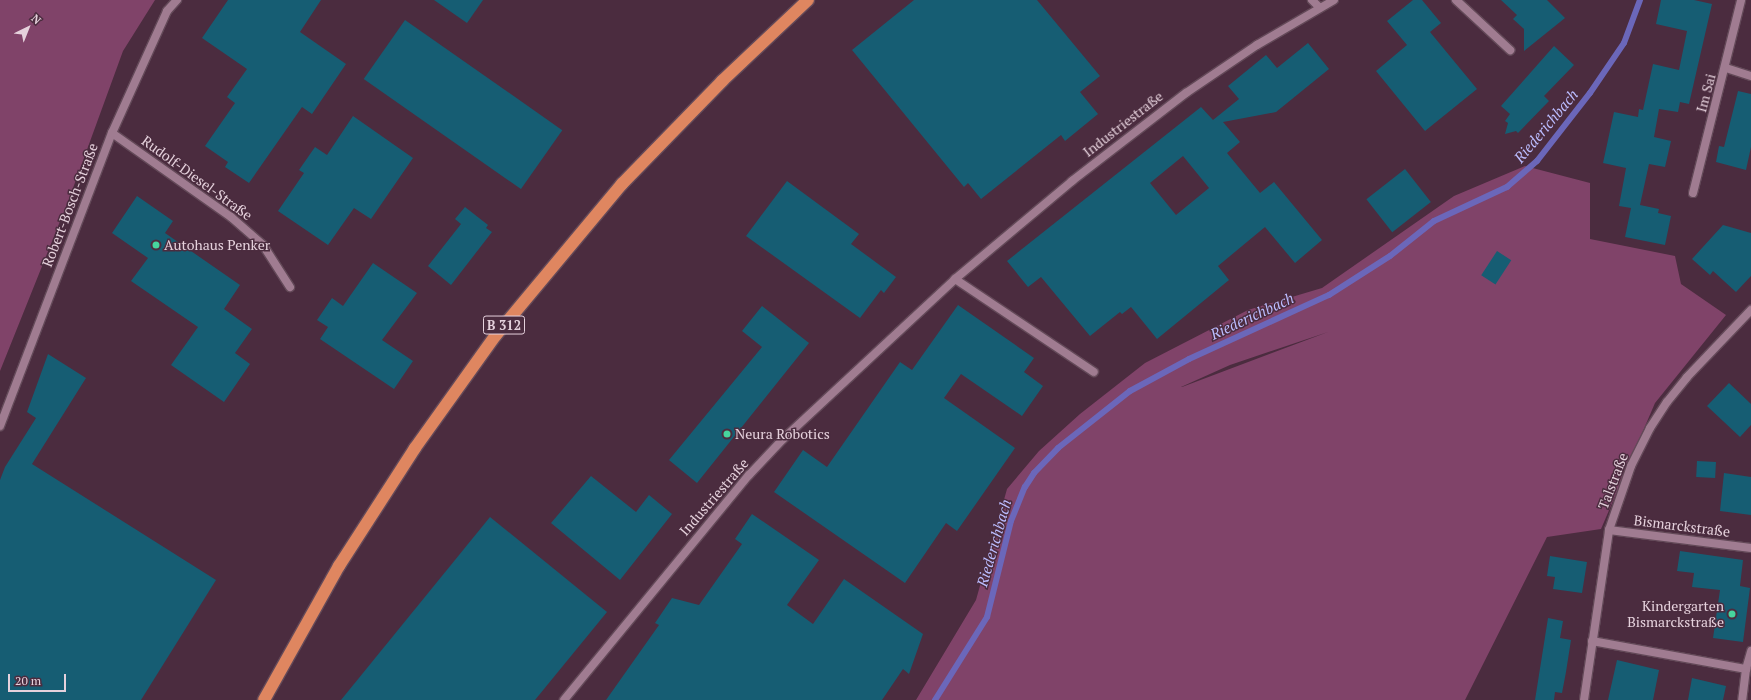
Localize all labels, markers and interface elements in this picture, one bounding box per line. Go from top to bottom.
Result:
north arrow [8,8,48,48]
text: N [28,11,44,27]
street label: Im Sai [1693,72,1719,114]
water label: Riederichbach [1510,86,1582,166]
street label: Industriestraße [1080,88,1166,160]
street label: Rudolf-Diesel-Straße [138,132,256,224]
street label: Robert-Bosch-Straße [39,141,101,269]
place label: Autohaus Penker [164,237,270,253]
marker: Autohaus Penker [151,240,161,250]
water label: Riederichbach [1207,289,1297,343]
road number: B 312 [483,314,525,336]
place label: Neura Robotics [735,426,830,442]
marker: Neura Robotics [722,429,732,439]
street label: Talstraße [1595,450,1631,512]
street label: Industriestraße [676,455,752,539]
water label: Riederichbach [973,497,1015,589]
street label: Bismarckstraße [1633,512,1731,540]
place label: Kindergarten Bismarckstraße [1627,598,1724,630]
marker: Kindergarten Bismarckstraße [1727,609,1737,619]
scale bar [10,666,68,692]
text: 20 m [15,673,41,688]

